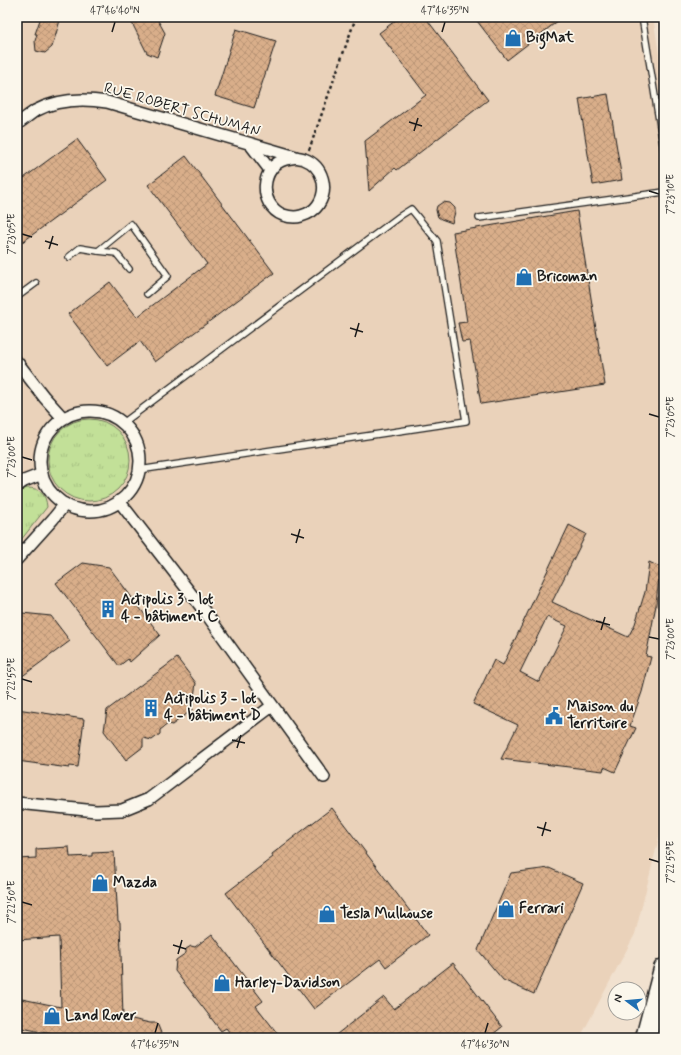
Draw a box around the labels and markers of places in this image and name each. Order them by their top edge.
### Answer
shop icon: BigMat [503,28,523,48]
place label: BigMat [526,28,575,50]
shop icon: Bricoman [514,267,534,287]
place label: Bricoman [537,267,597,287]
place label: Actipolis 3 - lot 4 - bâtiment C [121,590,218,627]
building icon: Actipolis 3 - lot 4 - bâtiment C [98,599,118,619]
place label: Actipolis 3 - lot 4 - bâtiment D [164,689,261,726]
place label: Maison du Territoire [567,697,634,734]
building icon: Actipolis 3 - lot 4 - bâtiment D [141,698,161,718]
public building icon: Maison du Territoire [544,706,564,726]
shop icon: Mazda [90,873,110,893]
place label: Mazda [113,873,157,893]
shop icon: Ferrari [496,899,516,919]
place label: Ferrari [519,899,564,919]
shop icon: Tesla Mulhouse [317,904,337,924]
place label: Tesla Mulhouse [340,904,433,924]
shop icon: Harley-Davidson [212,973,232,993]
place label: Harley-Davidson [235,973,340,993]
shop icon: Land Rover [42,1006,62,1026]
place label: Land Rover [65,1006,137,1026]

